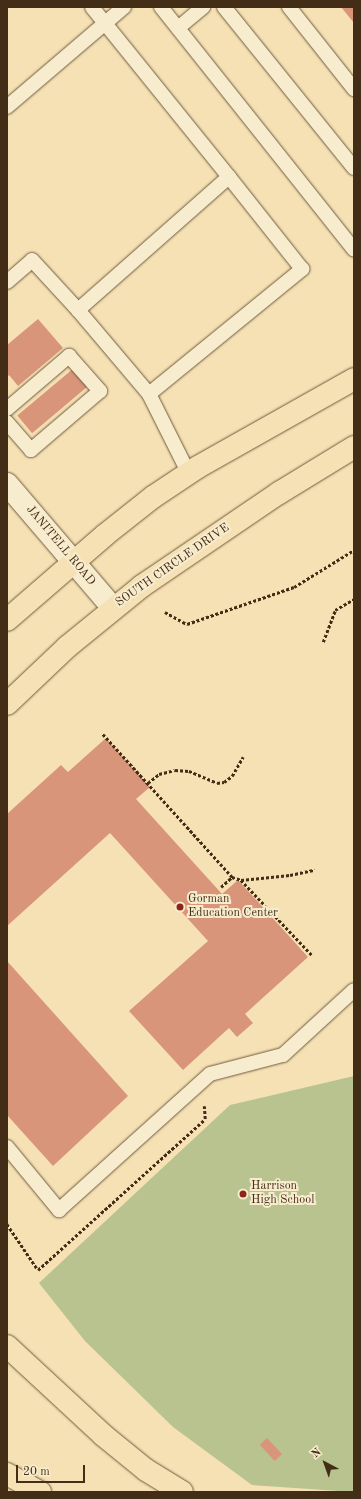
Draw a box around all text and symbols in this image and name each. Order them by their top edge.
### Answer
street label: JANITELL ROAD [22,503,98,589]
street label: SOUTH CIRCLE DRIVE [113,521,233,611]
place label: Gorman Education Center [188,893,278,921]
marker: Gorman Education Center [175,902,185,912]
place label: Harrison High School [251,1180,314,1208]
marker: Harrison High School [238,1189,248,1199]
north arrow [305,1443,345,1483]
text: N [310,1447,324,1460]
scale bar [18,1457,87,1483]
text: 20 m [23,1466,50,1478]

